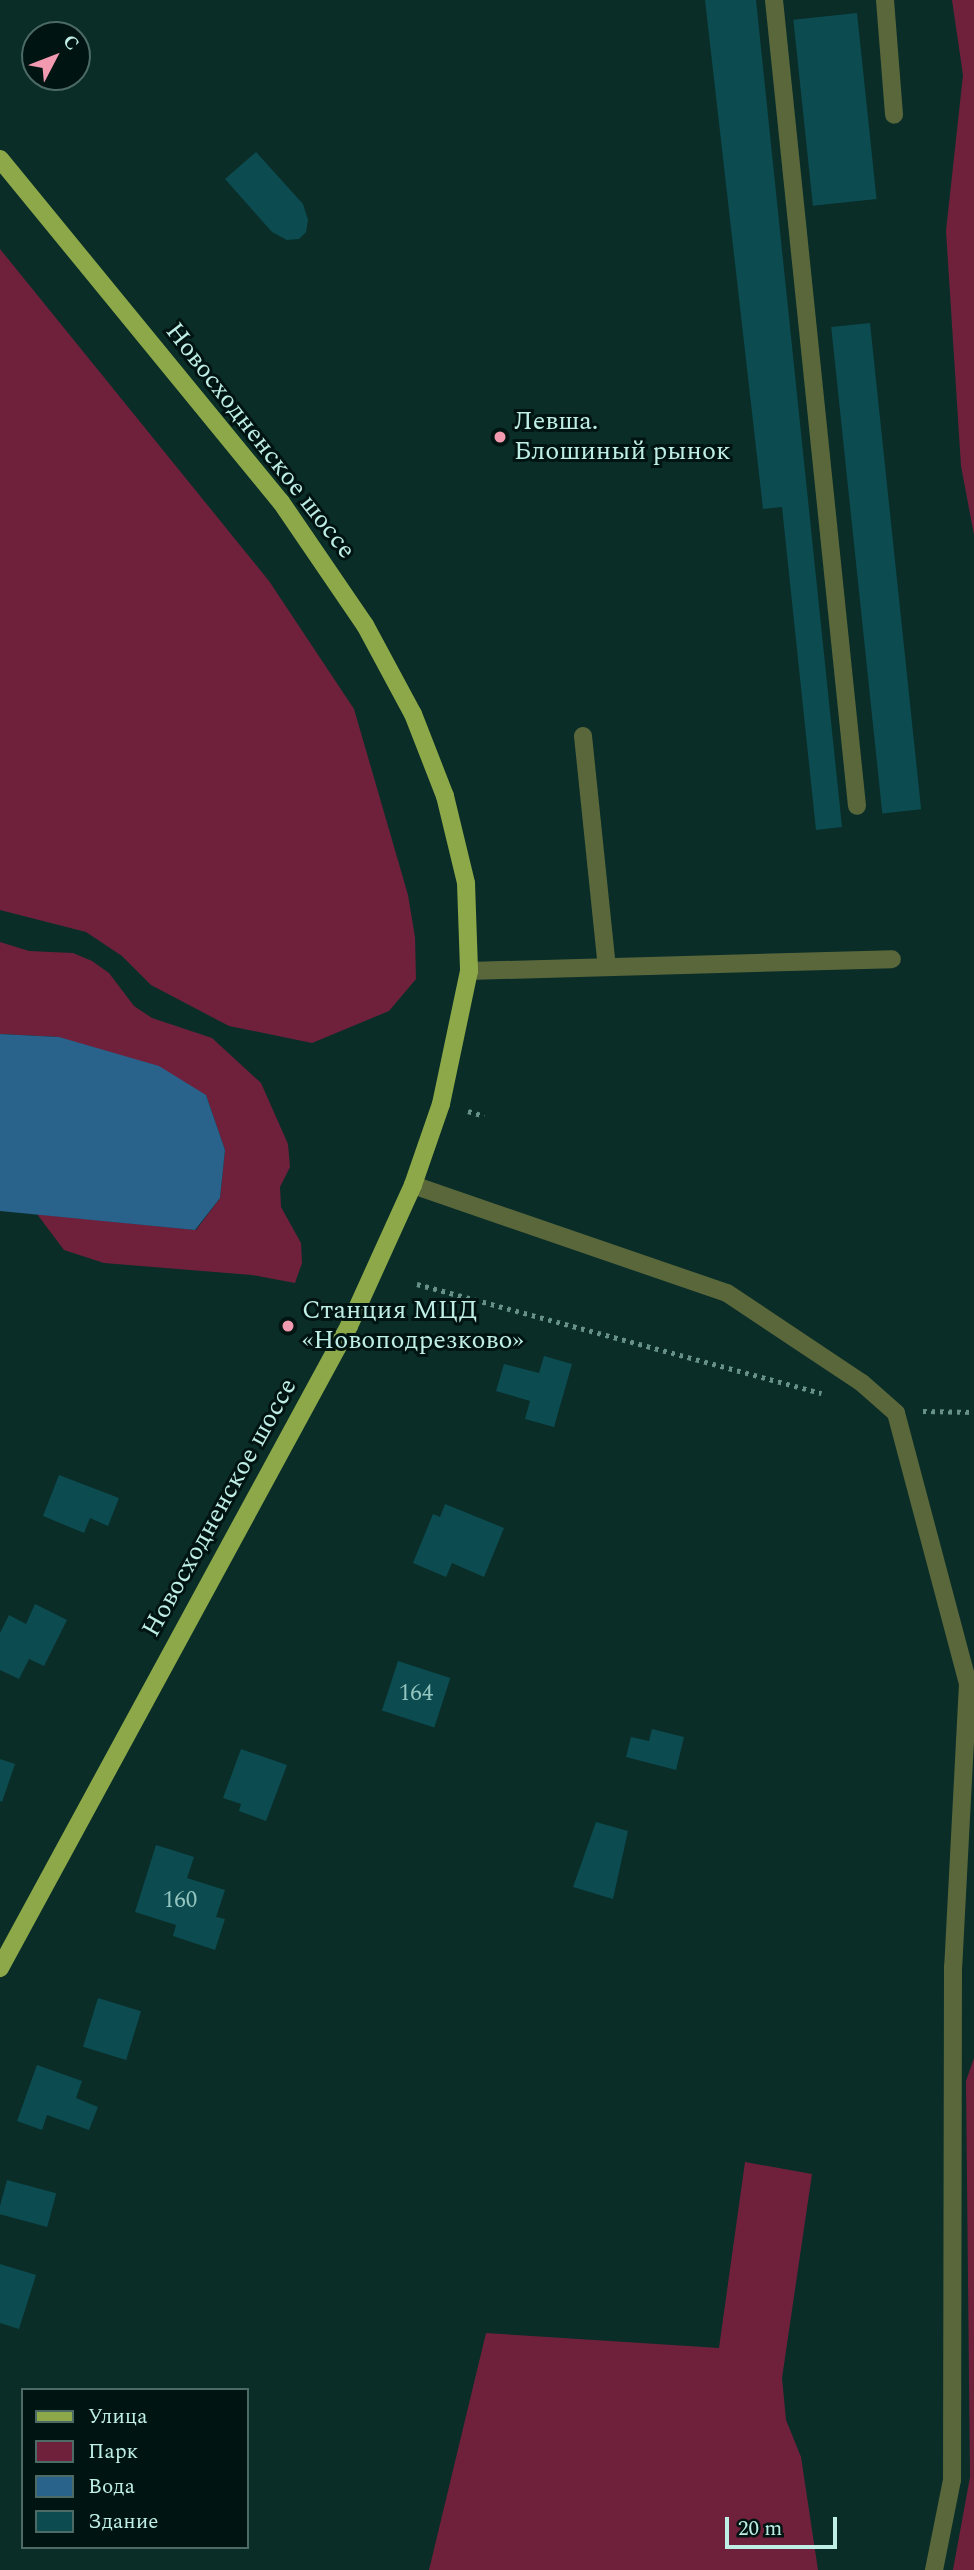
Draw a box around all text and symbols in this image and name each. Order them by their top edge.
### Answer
north arrow [21,21,91,91]
text: С [55,28,86,58]
street label: Новосходненское шоссе [158,317,362,565]
place label: Левша. Блошиный рынок [514,406,730,467]
marker: Левша. Блошиный рынок [492,429,508,445]
place label: Станция МЦД «Новоподрезково» [302,1295,524,1356]
marker: Станция МЦД «Новоподрезково» [280,1318,296,1334]
street label: Новосходненское шоссе [136,1373,304,1643]
house number: 164 [399,1680,433,1708]
house number: 160 [163,1887,197,1915]
legend [21,2388,248,2549]
text: Улица [88,2401,147,2433]
text: Парк [88,2436,138,2468]
text: Вода [88,2471,135,2503]
scale bar [729,2504,841,2548]
text: Здание [88,2506,158,2538]
text: 20 m [738,2513,782,2545]

